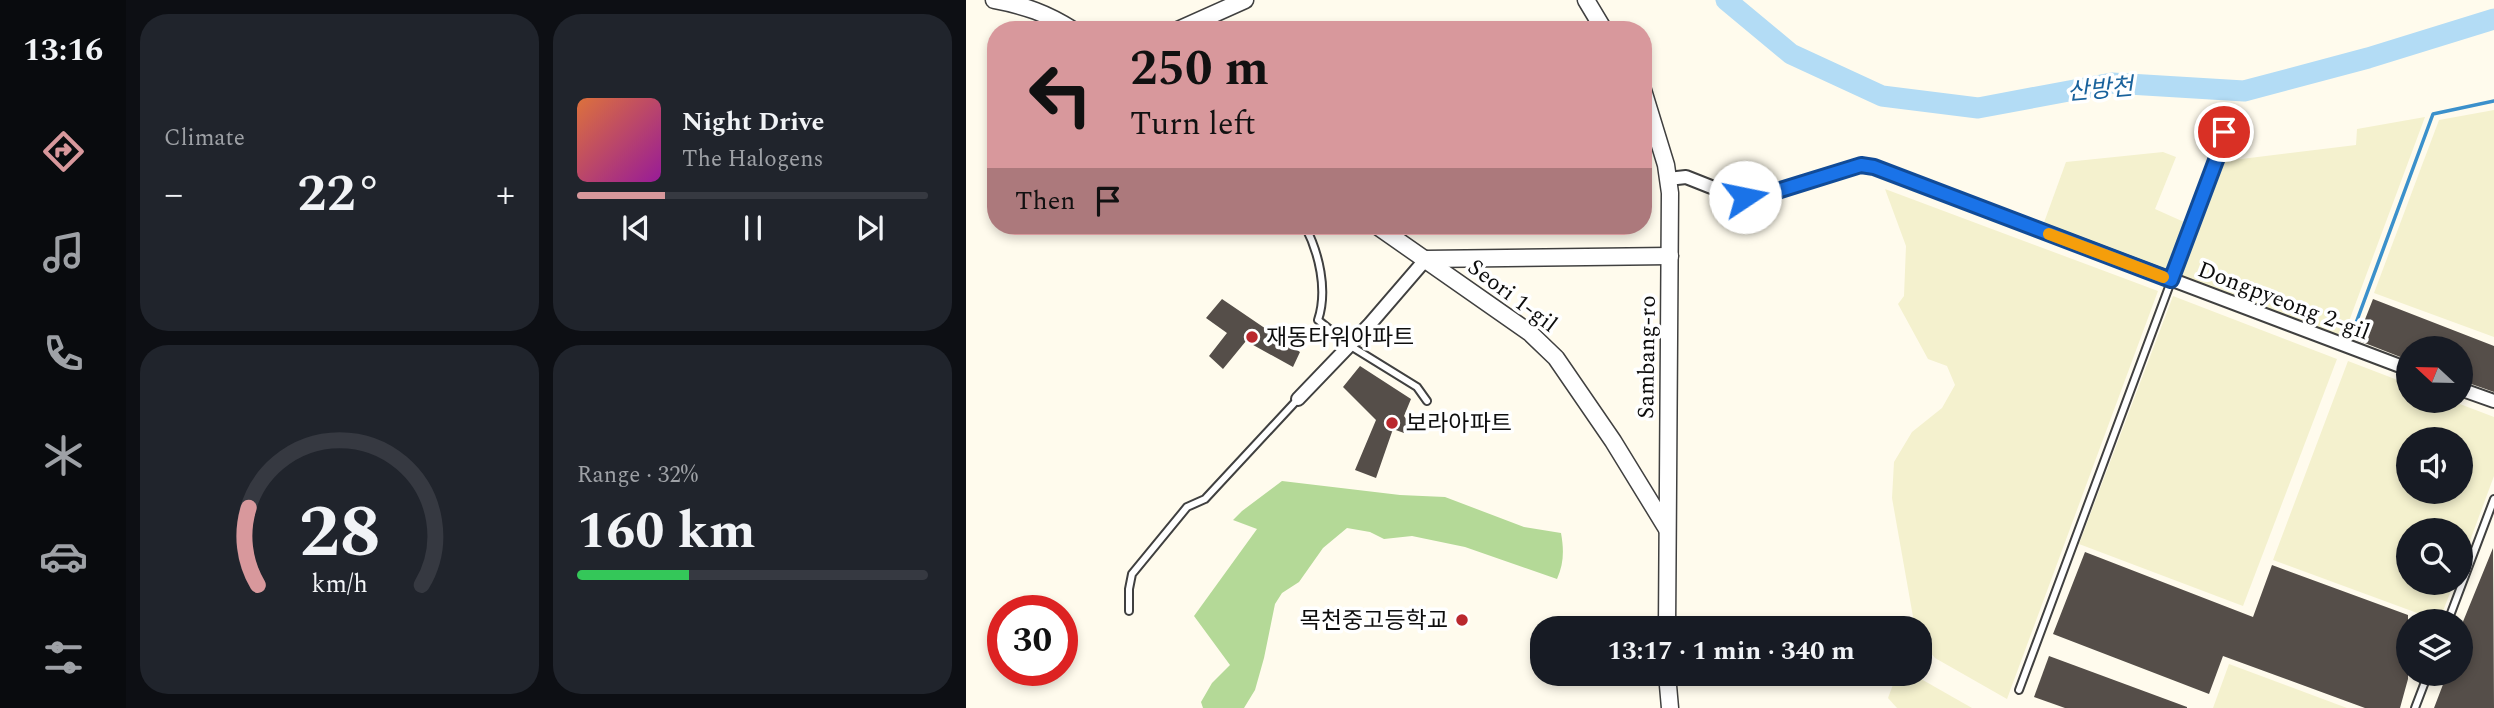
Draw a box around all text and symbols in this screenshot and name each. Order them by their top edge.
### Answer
text: 13:16 [23,26,103,75]
text: 250 m [1130,32,1269,107]
icon: left [1015,49,1106,140]
water label: 산방천 [2066,69,2138,111]
text: Turn left [1130,100,1256,149]
text: Night Drive [682,102,824,142]
pin [2194,102,2254,162]
icon: arrive [2205,113,2243,151]
text: Climate [164,121,245,156]
icon: directions [39,127,88,176]
text: The Halogens [682,142,824,177]
text: 22° [297,155,382,234]
position arrow [1708,160,1782,234]
text: − [164,166,183,224]
text: + [496,166,515,224]
text: Then [1015,181,1075,221]
icon: arrive [1089,182,1127,220]
icon: previous [617,209,655,247]
icon: pause [734,209,772,247]
icon: next [851,209,889,247]
icon: music [39,228,88,277]
street label: Seori 1-gil [1460,251,1565,342]
street label: Dongpyeong 2-gil [2192,253,2375,350]
street label: Sambang-ro [1629,295,1666,419]
place label: 재동타워아파트 [1266,321,1414,356]
icon: phone [39,329,88,378]
marker: 재동타워아파트 [1244,329,1260,345]
north arrow [2396,336,2473,413]
map controls [2396,336,2473,686]
place label: 보라아파트 [1406,407,1512,442]
marker: 보라아파트 [1384,415,1400,431]
button: sound [2396,427,2473,504]
icon: climate [39,431,88,480]
text: Range · 32% [577,458,698,493]
text: 28 [299,479,380,590]
text: 160 km [577,492,756,571]
button: search [2396,518,2473,595]
icon: car [39,532,88,581]
text: km/h [311,566,368,604]
speed limit sign: 30 [987,595,1078,686]
place label: 목천중고등학교 [1300,604,1448,639]
button: layers [2396,609,2473,686]
marker: 목천중고등학교 [1454,612,1470,628]
text: 13:17 · 1 min · 340 m [1607,631,1855,671]
icon: filters [39,633,88,682]

